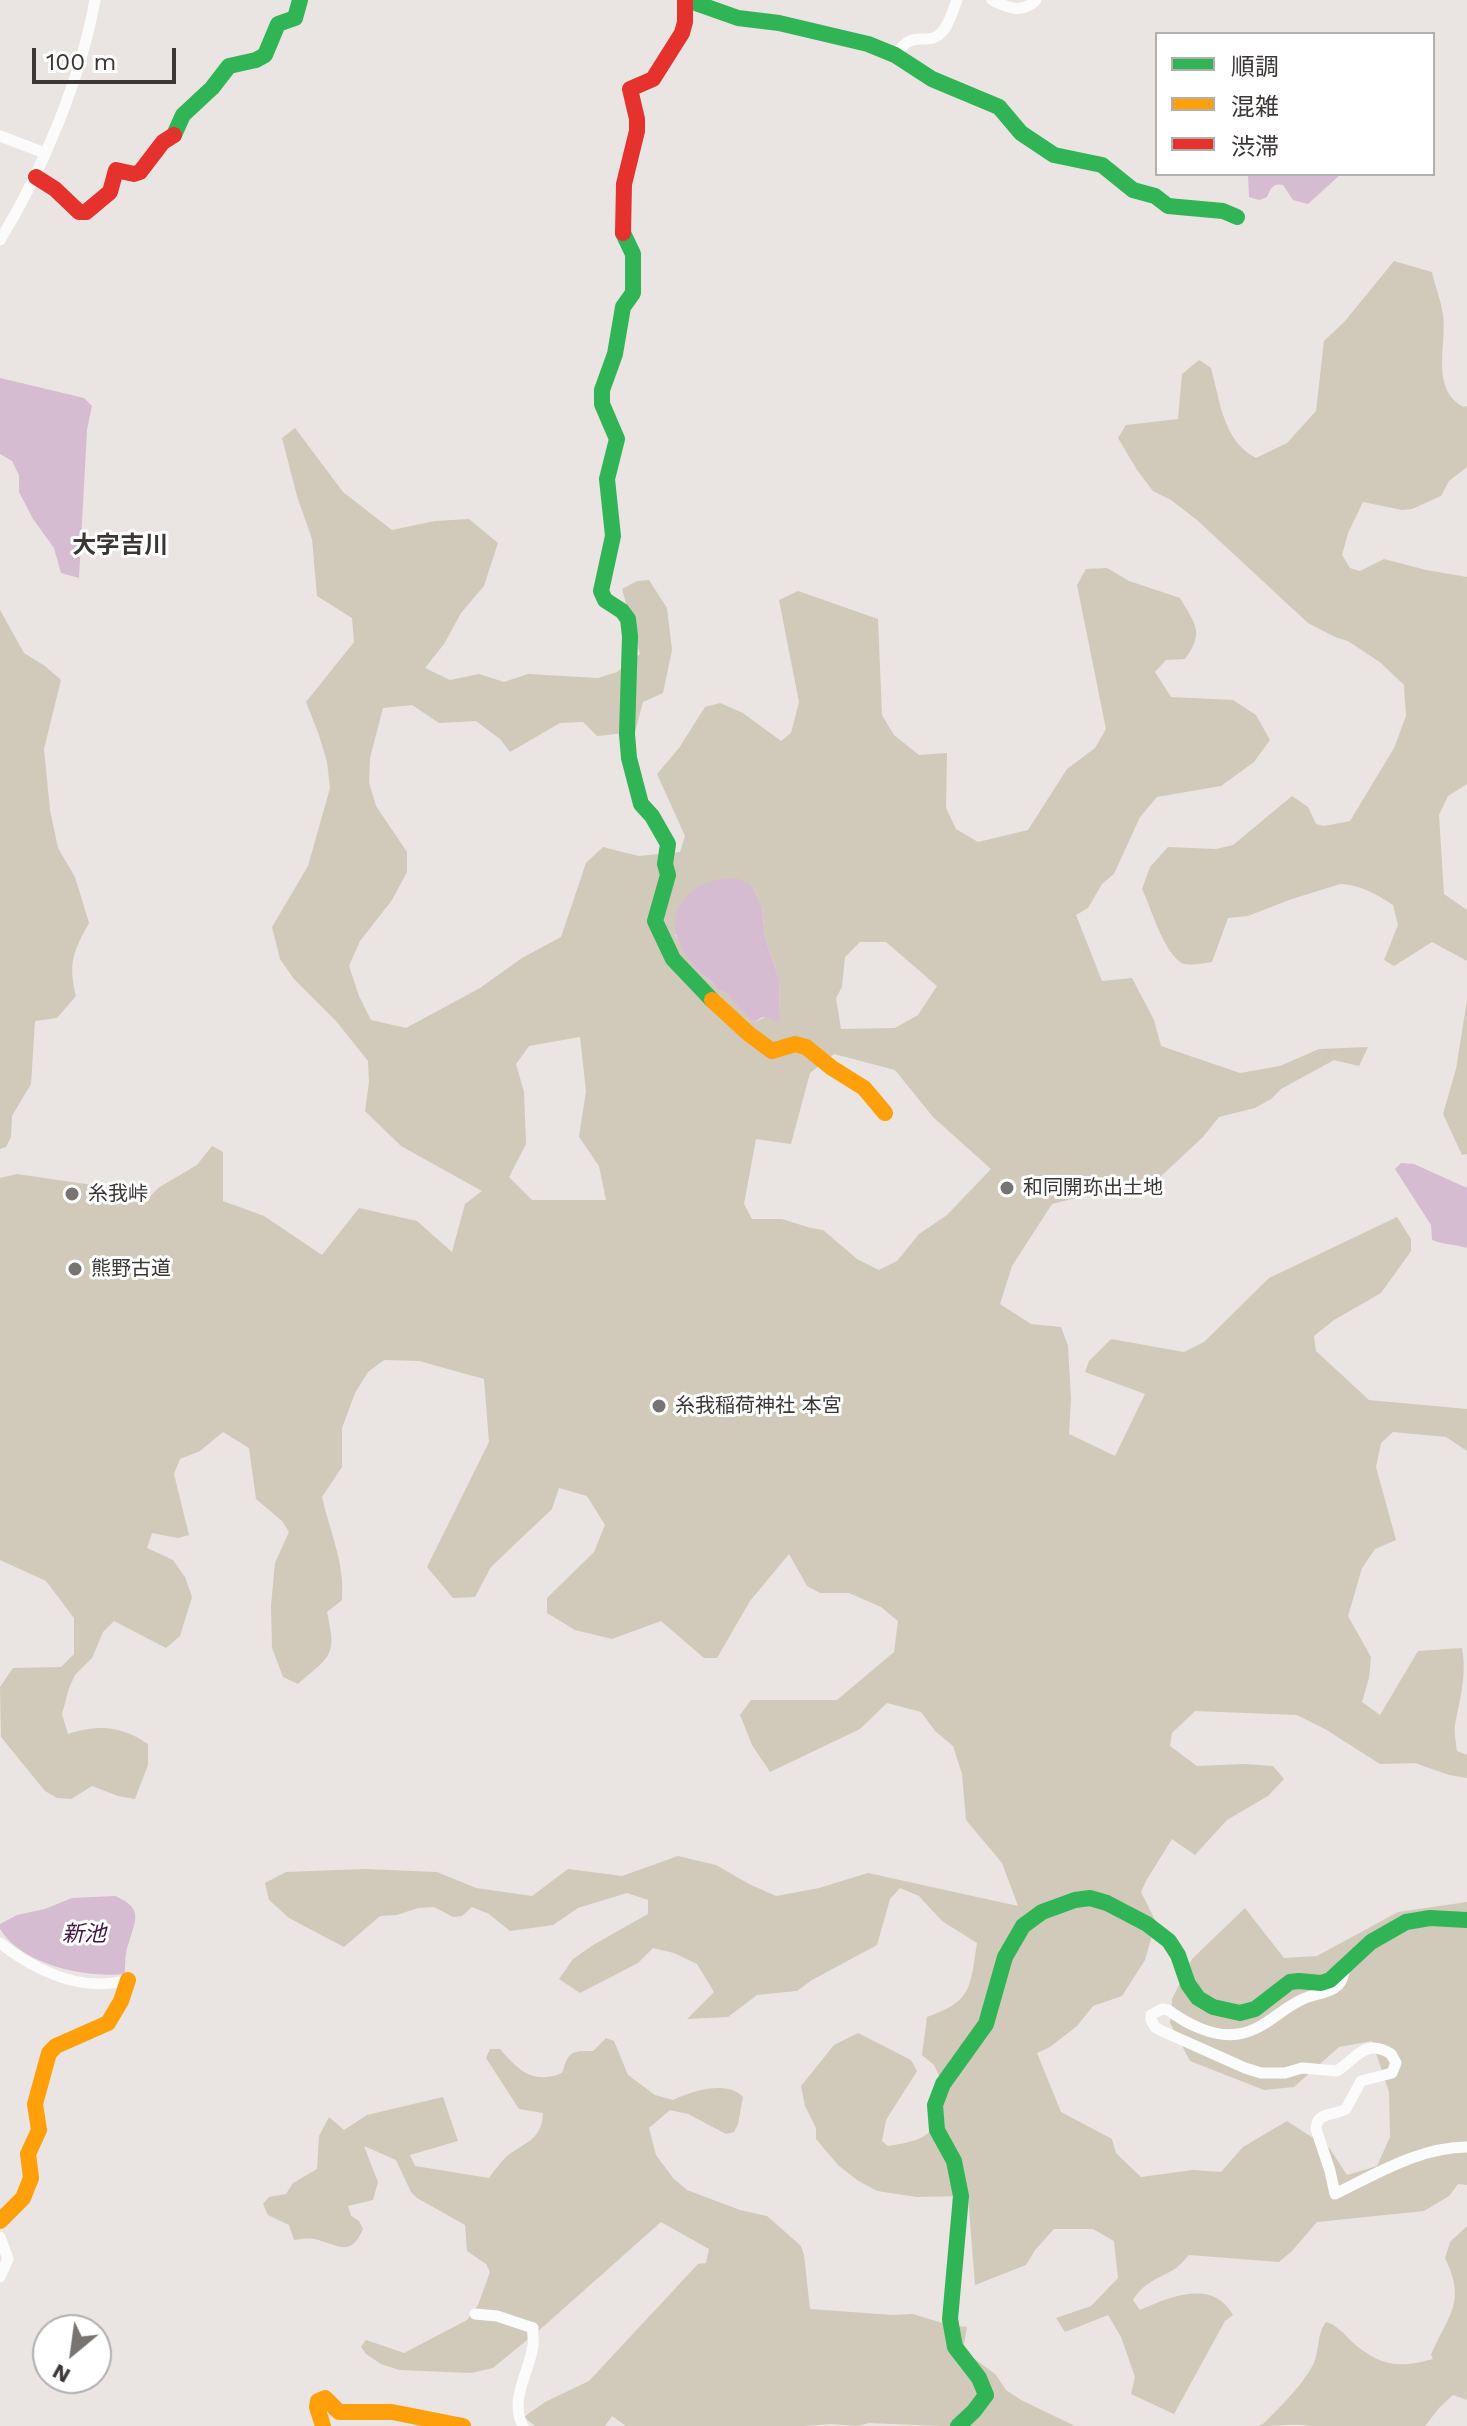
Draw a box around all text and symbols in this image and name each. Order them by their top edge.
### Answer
scale bar [36,32,180,82]
legend [1155,32,1435,176]
text: 100 m [46,48,116,76]
text: 順調 [1231,53,1279,81]
text: 混雑 [1231,93,1279,121]
text: 渋滞 [1231,133,1279,161]
district label: 大字吉川 [72,532,168,560]
place label: 和同開珎出土地 [1023,1176,1163,1200]
marker: 和同開珎出土地 [998,1179,1016,1197]
place label: 糸我峠 [88,1182,148,1206]
marker: 糸我峠 [63,1185,81,1203]
place label: 熊野古道 [91,1257,171,1281]
marker: 熊野古道 [66,1260,84,1278]
place label: 糸我稲荷神社 本宮 [675,1394,842,1418]
marker: 糸我稲荷神社 本宮 [650,1397,668,1415]
water label: 新池 [62,1922,106,1948]
north arrow [32,2314,112,2394]
text: N [48,2359,74,2389]

